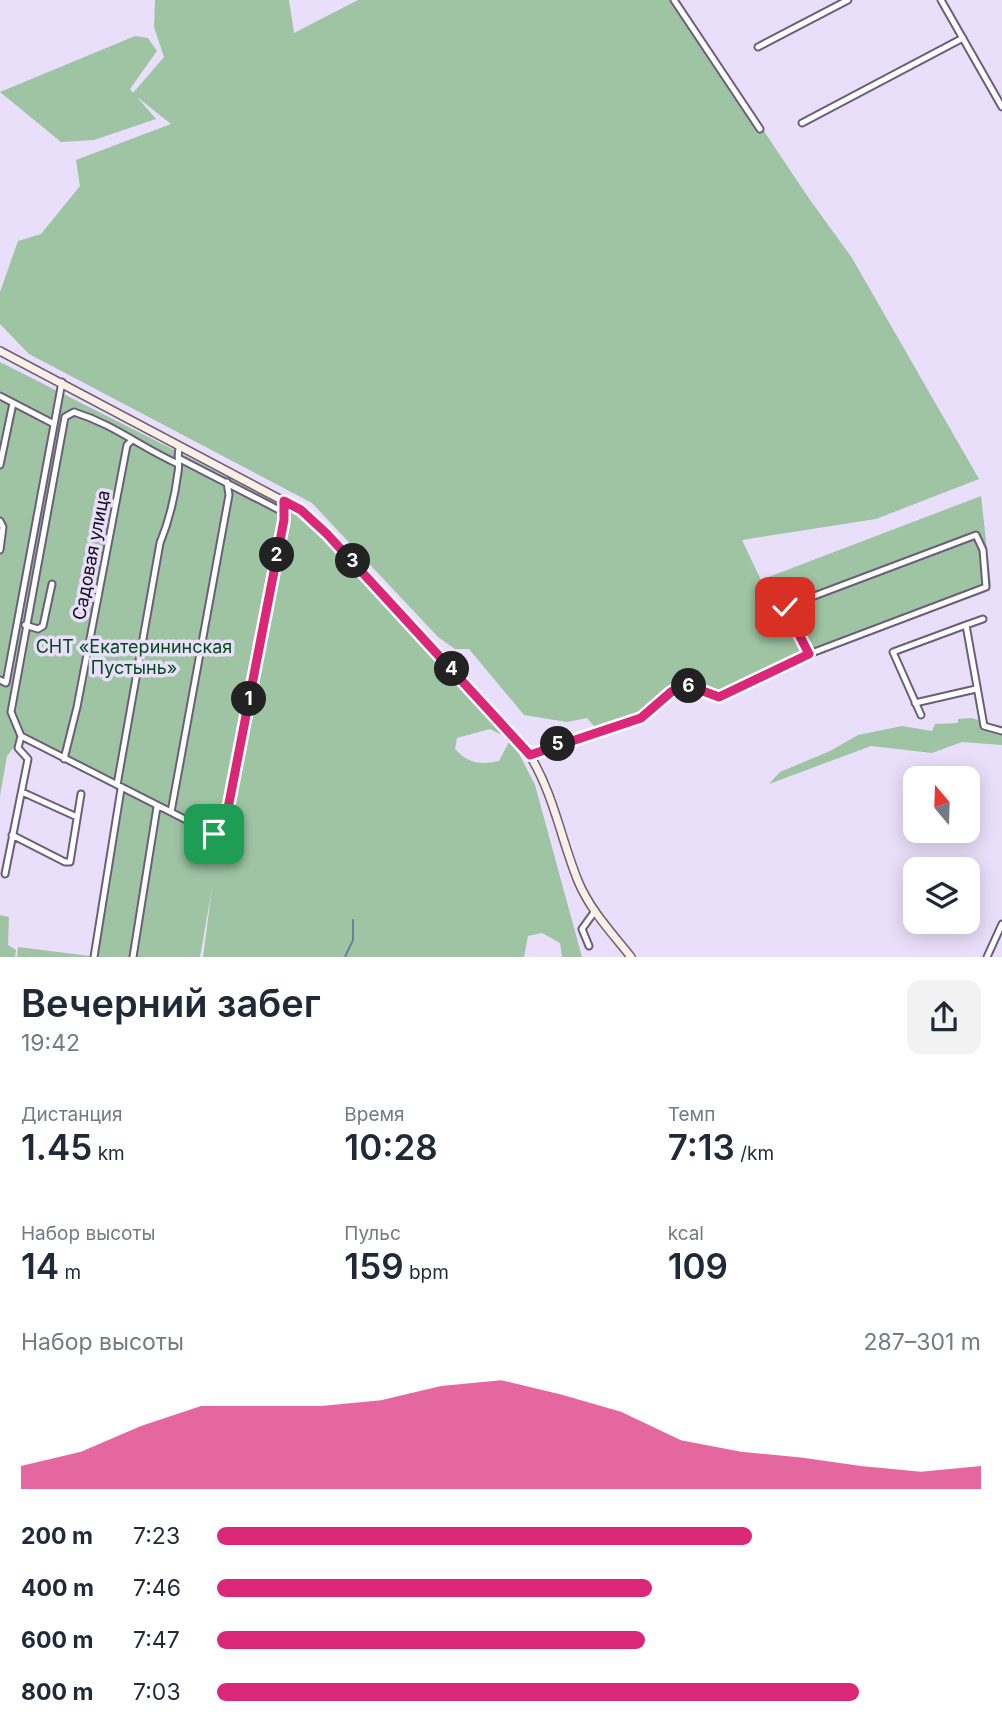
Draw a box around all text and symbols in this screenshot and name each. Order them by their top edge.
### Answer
street label: Садовая улица [68,488,114,622]
pin: 2 [260,538,294,572]
text: 2 [271,543,282,566]
pin: 3 [336,544,370,578]
text: 3 [346,549,359,572]
pin [755,577,815,637]
icon: check [766,588,804,626]
park label: СНТ «Екатерининская Пустынь» [36,636,232,678]
pin: 4 [434,652,470,686]
text: 4 [445,657,458,680]
pin: 6 [672,668,706,704]
text: 6 [682,674,695,697]
pin: 1 [232,682,266,716]
text: 1 [244,687,253,710]
pin: 5 [540,726,576,762]
text: 5 [551,732,564,755]
north arrow [903,766,980,844]
map controls [903,766,980,934]
pin [184,804,244,864]
icon: arrive [195,815,233,853]
button: layers [903,857,980,934]
text: Вечерний забег [21,980,321,1026]
button: share [907,980,981,1054]
text: 19:42 [21,1029,80,1057]
text: Дистанция [21,1103,123,1126]
text: Время [344,1103,405,1126]
text: Темп [668,1103,715,1126]
text: 1.45 [21,1126,92,1168]
text: 10:28 [344,1126,438,1168]
text: 7:13 [668,1126,735,1168]
text: km [92,1142,125,1165]
text: /km [735,1142,774,1165]
text: Набор высоты [21,1222,156,1245]
text: Пульс [344,1222,401,1245]
text: kcal [668,1222,704,1245]
text: 14 [21,1245,59,1287]
text: 159 [344,1245,404,1287]
text: 109 [668,1245,728,1287]
text: m [59,1261,81,1284]
text: bpm [404,1261,449,1284]
text: Набор высоты [21,1328,184,1356]
text: 287–301 m [864,1328,981,1356]
text: 200 m [21,1522,93,1550]
text: 7:23 [133,1522,180,1550]
text: 400 m [21,1574,94,1602]
text: 7:46 [133,1574,181,1602]
text: 600 m [21,1626,93,1654]
text: 7:47 [133,1626,180,1654]
text: 800 m [21,1678,93,1706]
text: 7:03 [133,1678,181,1706]

